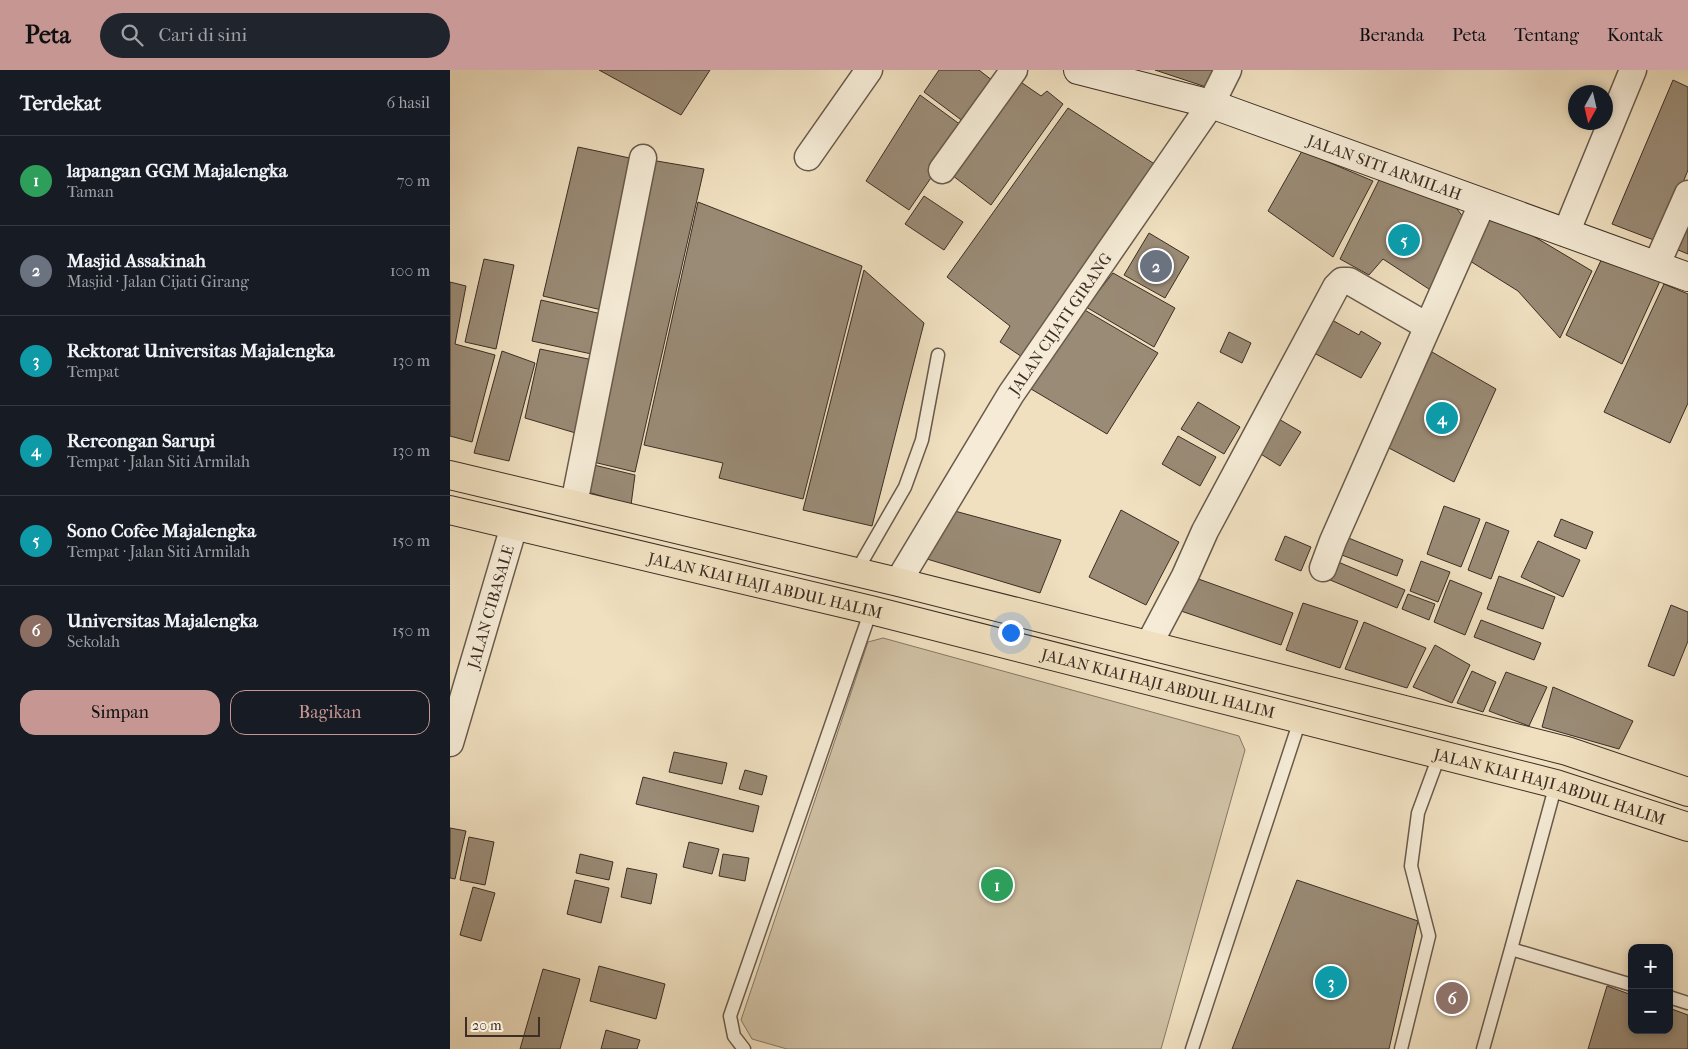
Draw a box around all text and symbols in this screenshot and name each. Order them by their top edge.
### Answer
search box [100,13,450,58]
text: Peta [25,21,70,49]
icon: search [118,21,146,49]
text: Cari di sini [158,24,247,46]
text: Beranda [1359,25,1424,46]
text: Peta [1452,25,1486,46]
text: Tentang [1514,25,1579,46]
text: Kontak [1607,25,1663,46]
north arrow [1568,85,1613,130]
text: Terdekat [20,91,101,115]
text: 6 hasil [386,93,430,112]
street label: JALAN SITI ARMILAH [1303,130,1465,204]
text: lapangan GGM Majalengka [67,160,288,182]
text: 1 [33,171,39,190]
text: 70 m [397,171,430,190]
text: Taman [67,182,114,201]
pin: 5 [1388,221,1420,259]
pin: 2 [1140,247,1172,285]
street label: JALAN CIJATI GIRANG [1003,249,1116,400]
text: Masjid Assakinah [67,250,206,272]
text: 2 [32,261,40,280]
text: 100 m [390,261,430,280]
text: Masjid · Jalan Cijati Girang [67,272,249,291]
text: Rektorat Universitas Majalengka [67,340,335,362]
text: 3 [33,351,39,370]
text: 130 m [392,351,430,370]
text: Tempat [67,362,119,381]
pin: 4 [1426,399,1458,437]
text: Rereongan Sarupi [67,430,215,452]
text: 4 [31,441,41,460]
text: 130 m [392,441,430,460]
text: Tempat · Jalan Siti Armilah [67,452,250,471]
text: Sono Cofee Majalengka [67,520,256,542]
text: 5 [33,531,39,550]
text: 150 m [392,531,430,550]
text: Tempat · Jalan Siti Armilah [67,542,250,561]
street label: JALAN CIBASALE [463,543,518,673]
street label: JALAN KIAI HAJI ABDUL HALIM [644,548,885,623]
text: Universitas Majalengka [67,610,258,632]
your location [998,620,1024,646]
text: 6 [32,621,40,640]
text: 150 m [392,621,430,640]
text: Sekolah [67,632,120,651]
street label: JALAN KIAI HAJI ABDUL HALIM [1037,644,1277,722]
button: Simpan [20,690,220,735]
button: Bagikan [230,690,430,735]
street label: JALAN KIAI HAJI ABDUL HALIM [1430,744,1668,829]
pin: 1 [981,866,1013,904]
map controls [1628,944,1673,1034]
button: + [1628,944,1673,989]
pin: 3 [1315,963,1347,1001]
pin: 6 [1436,979,1468,1017]
button: − [1628,989,1673,1034]
scale bar [465,1014,540,1037]
text: 20 m [472,1017,502,1034]

